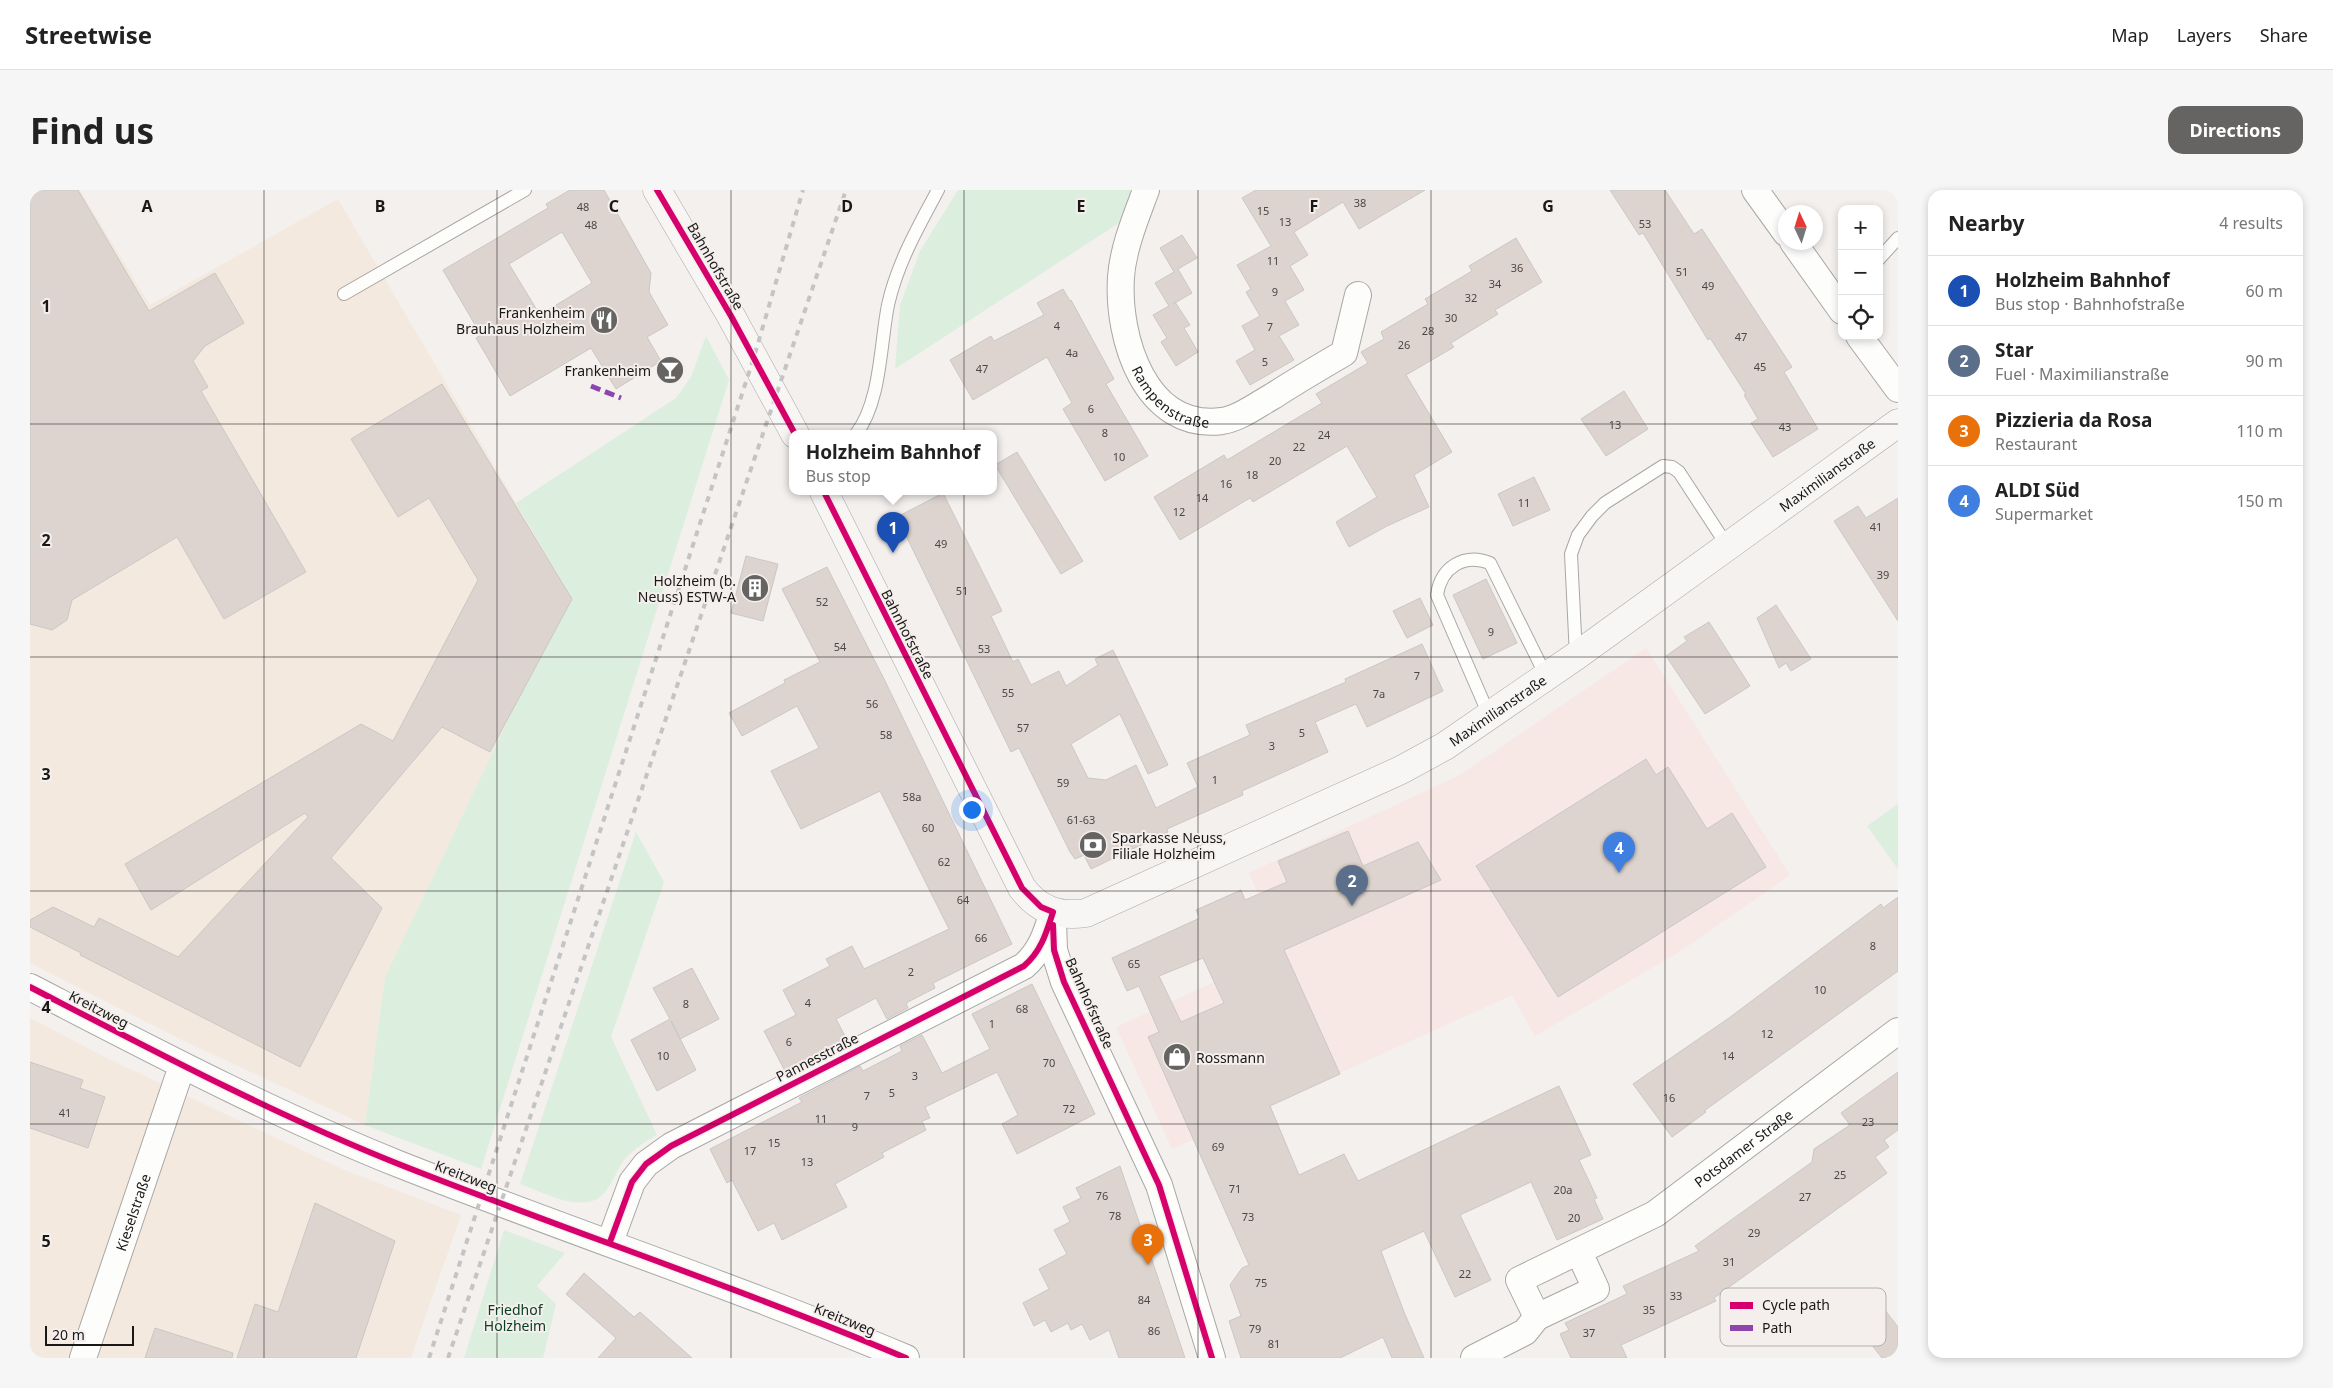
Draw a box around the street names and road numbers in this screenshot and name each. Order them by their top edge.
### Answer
street label: Bahnhofstraße [683,219,749,313]
street label: Rampenstraße [1128,362,1210,431]
street label: Maximilianstraße [1775,433,1879,516]
street label: Bahnhofstraße [877,586,939,682]
street label: Maximilianstraße [1445,670,1550,750]
street label: Bahnhofstraße [1061,954,1119,1052]
street label: Kreitzweg [66,986,132,1032]
street label: Pannesstraße [773,1028,862,1086]
street label: Potsdamer Straße [1690,1104,1796,1191]
street label: Kreitzweg [432,1156,500,1196]
street label: Kieselstraße [111,1171,154,1253]
street label: Kreitzweg [811,1298,879,1340]

